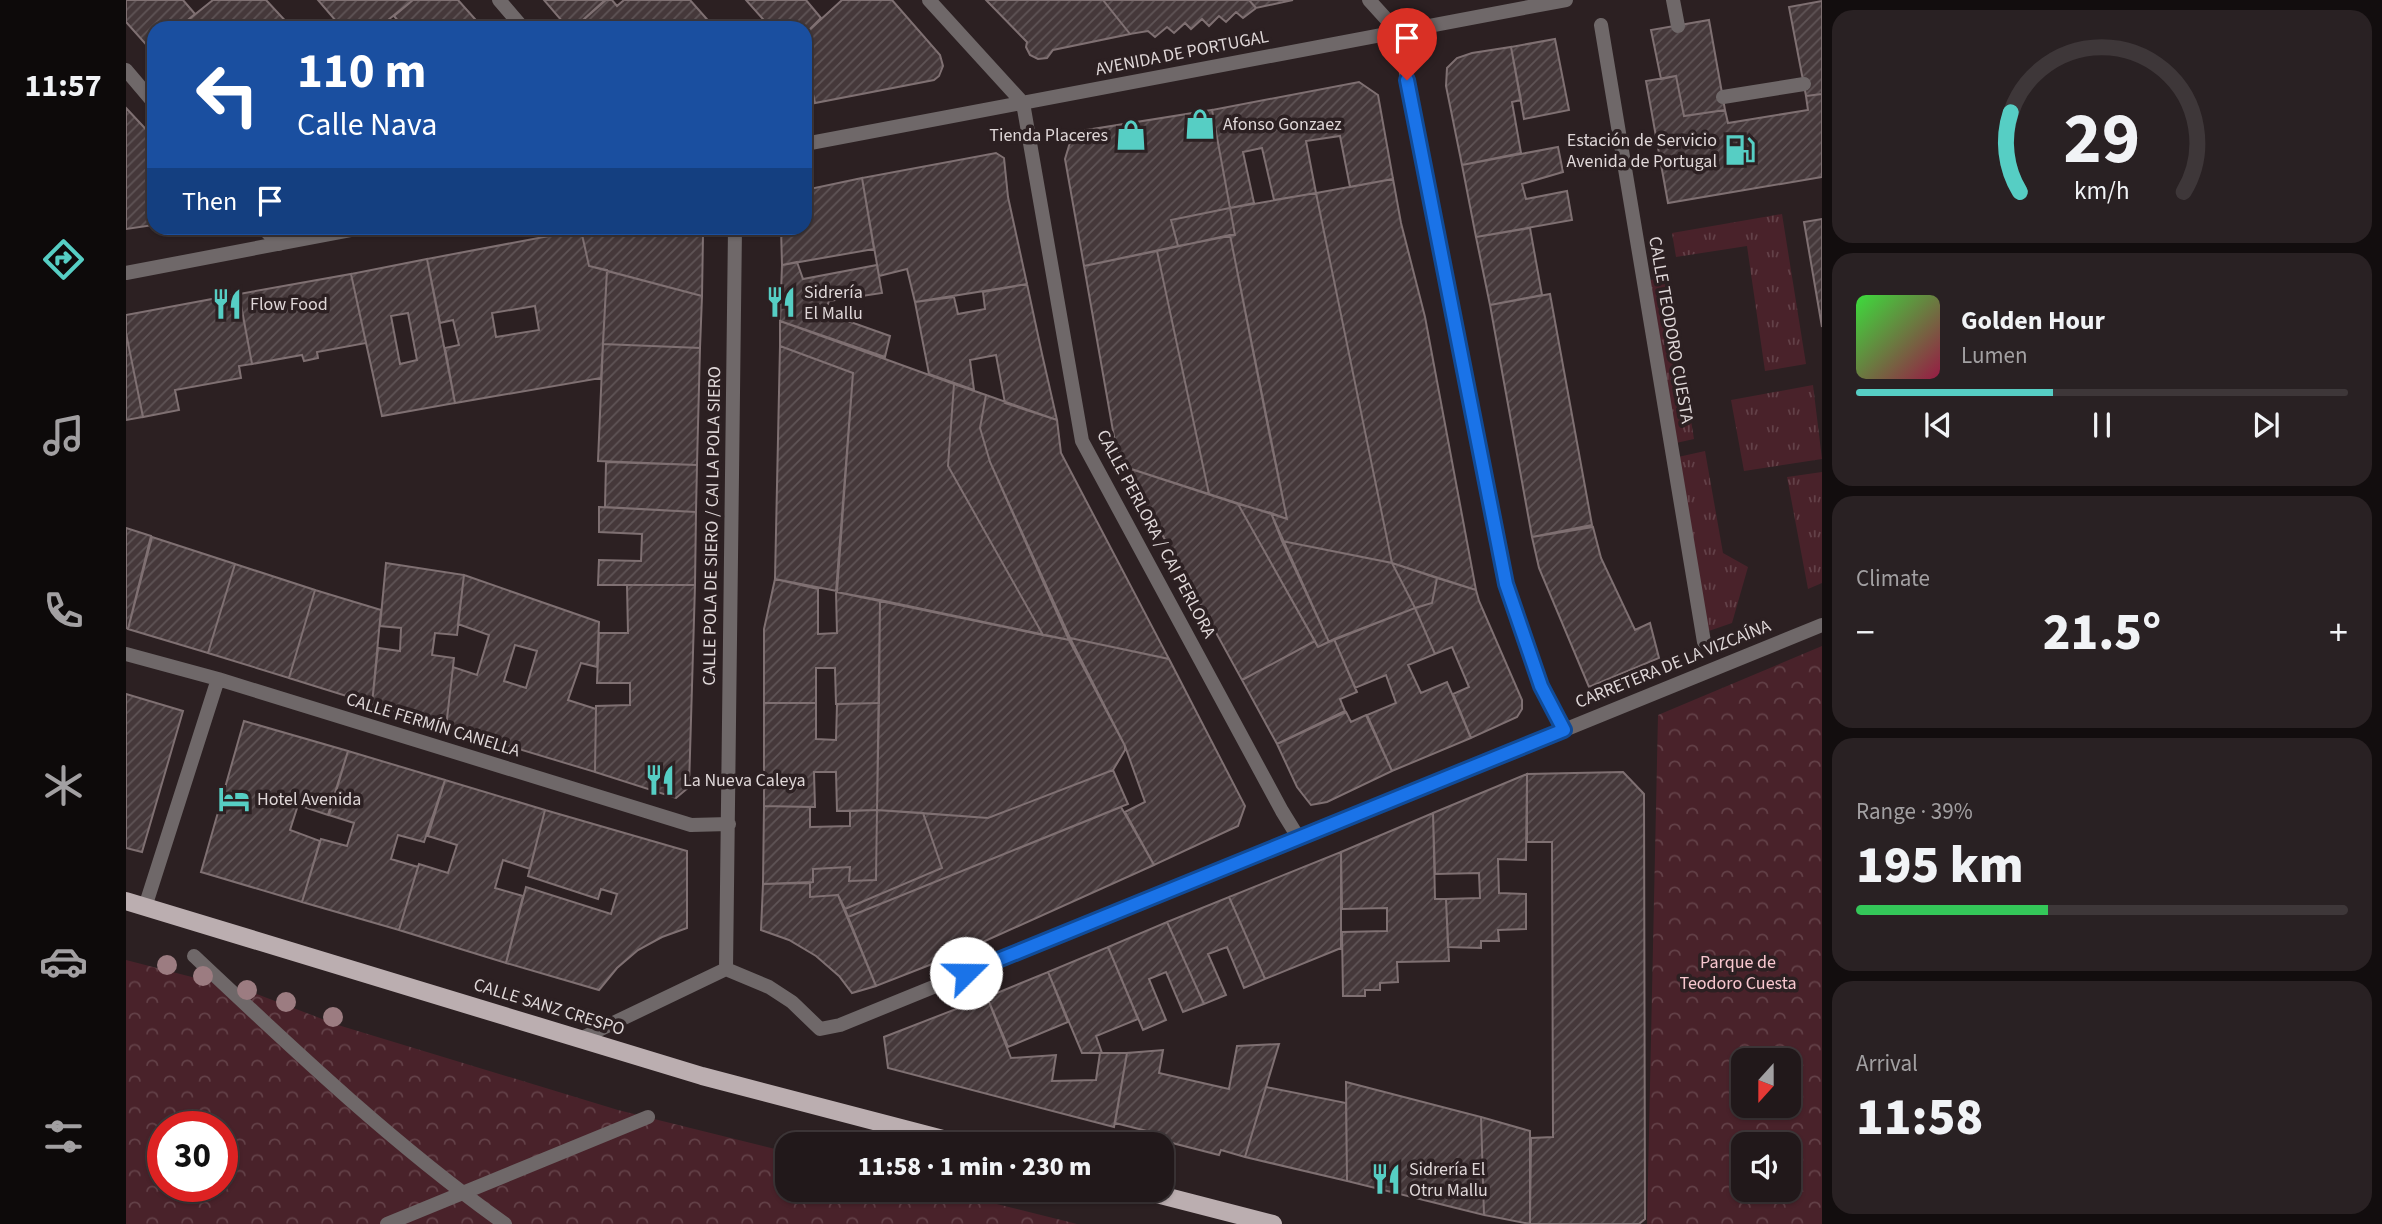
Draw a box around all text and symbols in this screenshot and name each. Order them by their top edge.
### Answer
pin [1377,8,1437,80]
icon: arrive [1388,19,1426,57]
street label: AVENIDA DE PORTUGAL [1093,24,1271,82]
text: 110 m [297,37,426,107]
icon: left [182,49,273,140]
text: 11:57 [24,63,102,109]
text: 29 [2064,88,2140,192]
text: Calle Nava [297,102,437,148]
shop icon: Afonso Gonzaez [1183,107,1217,141]
place label: Afonso Gonzaez [1223,112,1342,137]
shop icon: Tienda Placeres [1114,118,1148,152]
place label: Tienda Placeres [989,123,1108,148]
place label: Estación de Servicio Avenida de Portugal [1567,128,1717,174]
fuel station icon: Estación de Servicio Avenida de Portugal [1723,133,1757,167]
text: km/h [2074,173,2130,209]
icon: arrive [251,182,289,220]
text: Then [182,183,237,220]
street label: CALLE TEODORO CUESTA [1642,234,1700,426]
icon: directions [39,235,88,284]
place label: Sidrería El Mallu [804,280,863,326]
restaurant icon: Sidrería El Mallu [764,285,798,319]
restaurant icon: Flow Food [210,287,244,321]
place label: Flow Food [250,292,328,317]
text: Golden Hour [1961,302,2105,339]
text: Lumen [1961,339,2028,372]
street label: CALLE POLA DE SIERO / CAI LA POLA SIERO [697,366,727,686]
icon: previous [1919,406,1957,444]
icon: pause [2083,406,2121,444]
icon: next [2247,406,2285,444]
icon: music [39,411,88,460]
street label: CALLE PERLORA / CAI PERLORA [1090,425,1222,643]
text: Climate [1856,562,1930,595]
icon: phone [39,586,88,635]
text: 21.5° [2043,596,2161,670]
text: − [1856,606,1875,660]
text: + [2329,606,2348,660]
street label: CARRETERA DE LA VIZCAÍNA [1572,613,1775,715]
street label: CALLE FERMÍN CANELLA [343,687,523,763]
icon: climate [39,761,88,810]
restaurant icon: La Nueva Caleya [643,763,677,797]
place label: La Nueva Caleya [683,768,806,793]
hotel icon: Hotel Avenida [217,782,251,816]
place label: Hotel Avenida [257,787,361,812]
text: Range · 39% [1856,795,1973,828]
text: 195 km [1856,829,2024,903]
position arrow [929,936,1003,1010]
icon: car [39,937,88,986]
park label: Parque de Teodoro Cuesta [1679,950,1797,996]
street label: CALLE SANZ CRESPO [470,972,628,1042]
text: Arrival [1856,1047,1918,1080]
north arrow [1731,1048,1801,1118]
map controls [1731,1048,1801,1202]
text: 11:58 [1856,1081,1983,1155]
speed limit sign: 30 [147,1111,238,1202]
icon: filters [39,1112,88,1161]
button: sound [1731,1132,1801,1202]
text: 11:58 · 1 min · 230 m [858,1148,1091,1185]
place label: Sidrería El Otru Mallu [1409,1157,1488,1203]
restaurant icon: Sidrería El Otru Mallu [1369,1162,1403,1196]

